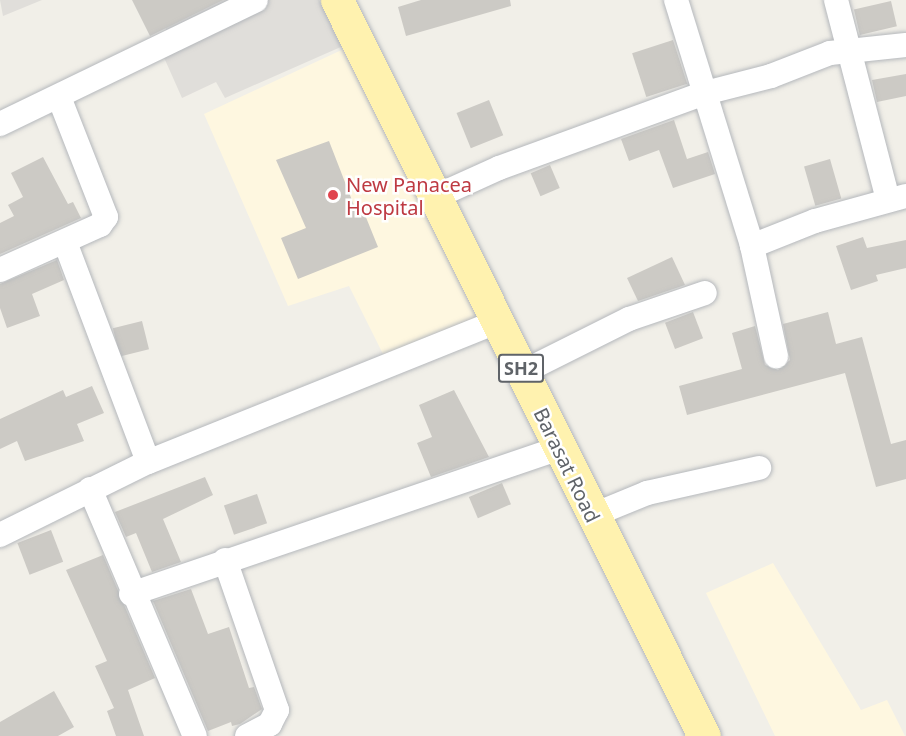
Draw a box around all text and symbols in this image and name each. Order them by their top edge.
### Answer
place label: New Panacea Hospital [346,172,472,219]
marker: New Panacea Hospital [324,186,342,204]
road number: SH2 [497,353,545,383]
street label: Barasat Road [529,404,605,526]

